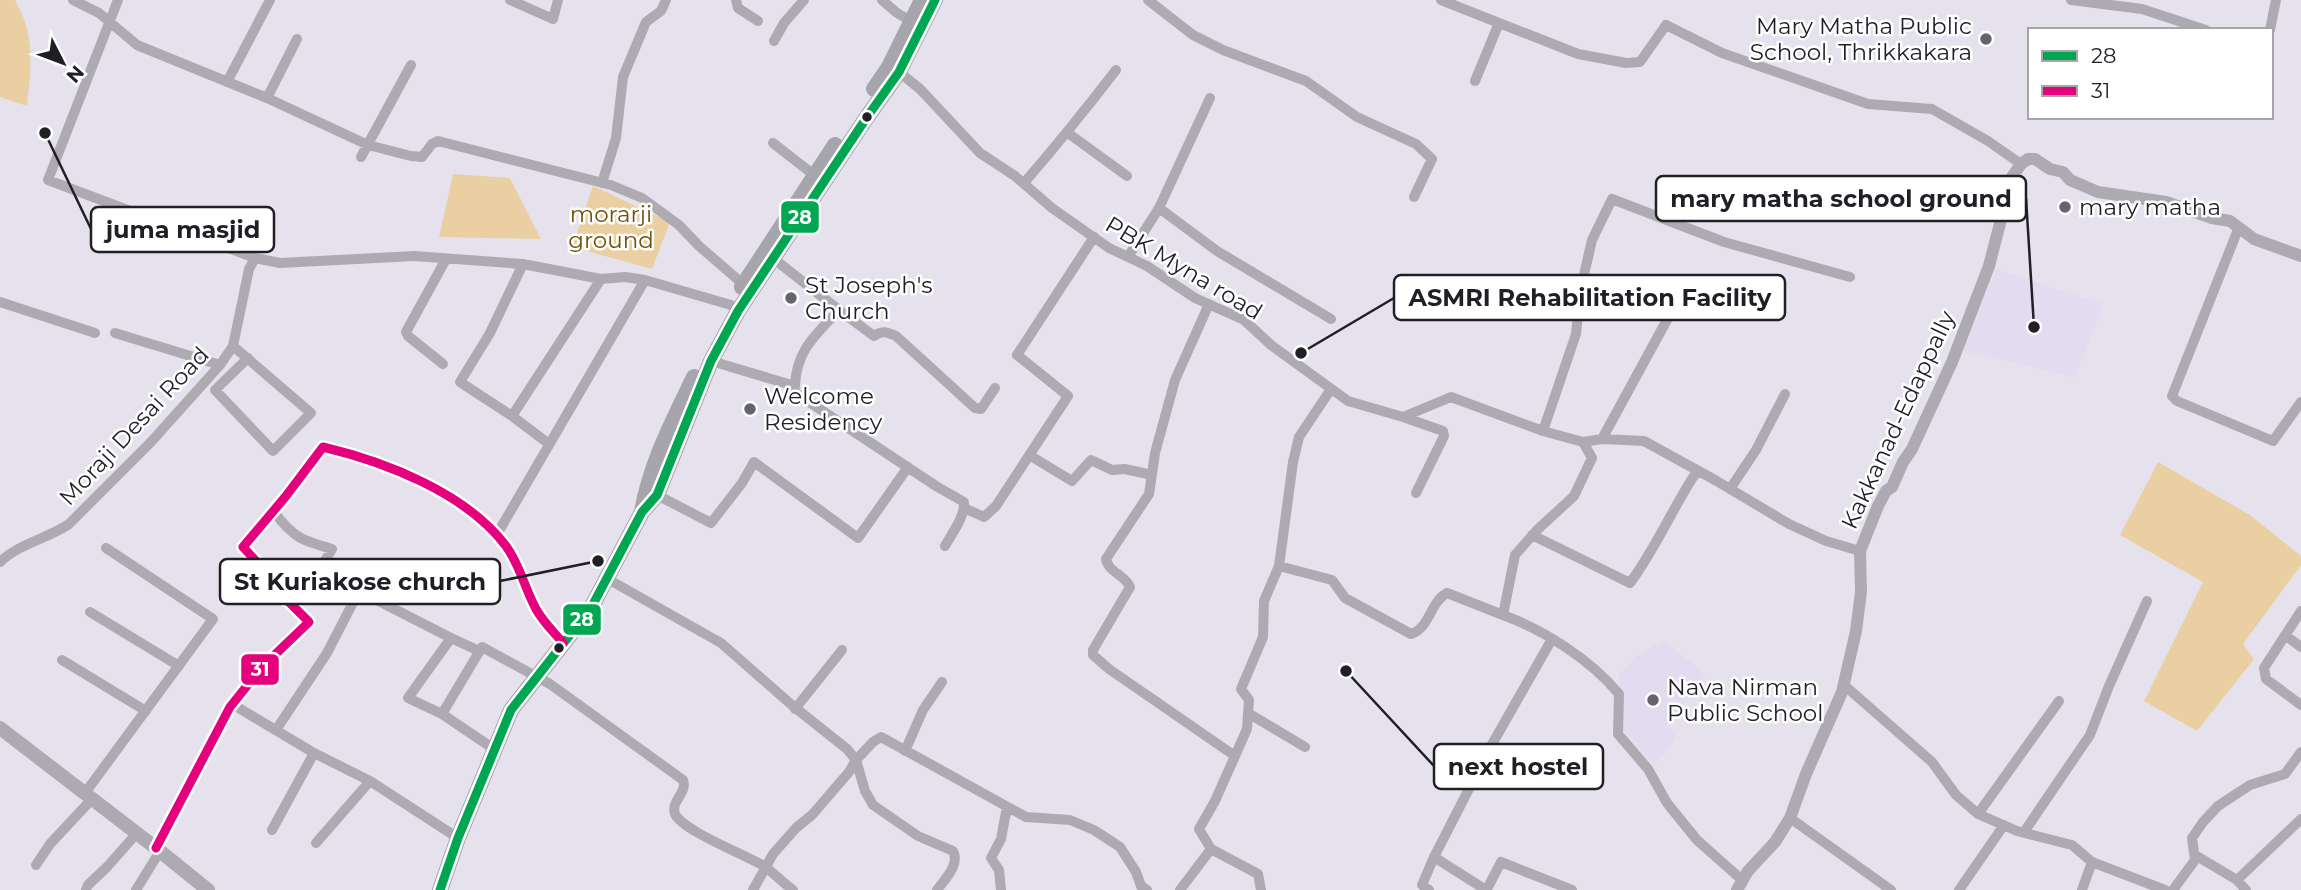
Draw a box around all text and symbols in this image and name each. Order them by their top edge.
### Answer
place label: Mary Matha Public School, Thrikkakara [1750,12,1972,66]
north arrow [28,28,98,98]
legend [2028,28,2273,119]
marker: Mary Matha Public School, Thrikkakara [1978,31,1994,47]
text: 28 [2091,43,2116,68]
text: N [62,61,89,87]
text: 31 [2091,78,2110,103]
unlabelled marker [860,110,874,124]
callout: mary matha school ground [1656,176,2026,221]
text: mary matha school ground [1670,184,2012,213]
place label: mary matha [2079,193,2221,221]
marker: mary matha [2057,199,2073,215]
park label: morarji ground [568,200,654,254]
line badge: 28 [780,200,820,234]
text: 28 [788,206,812,229]
callout: juma masjid [91,207,274,252]
street label: PBK Myna road [1100,210,1268,326]
text: juma masjid [103,215,260,244]
place label: St Joseph's Church [805,271,933,325]
callout: ASMRI Rehabilitation Facility [1394,275,1785,320]
text: ASMRI Rehabilitation Facility [1408,283,1772,312]
marker: St Joseph's Church [783,290,799,306]
street label: Kakkanad-Edappally [1835,306,1961,534]
street label: Moraji Desai Road [53,341,215,511]
place label: Welcome Residency [764,382,883,436]
marker: Welcome Residency [742,401,758,417]
callout: St Kuriakose church [220,559,500,604]
text: St Kuriakose church [234,567,486,596]
line badge: 28 [562,603,602,636]
text: 28 [570,608,594,631]
unlabelled marker [552,641,566,655]
line badge: 31 [240,653,280,686]
text: 31 [250,658,269,681]
place label: Nava Nirman Public School [1667,673,1823,727]
marker: Nava Nirman Public School [1645,692,1661,708]
callout: next hostel [1434,744,1603,789]
text: next hostel [1448,752,1588,781]

